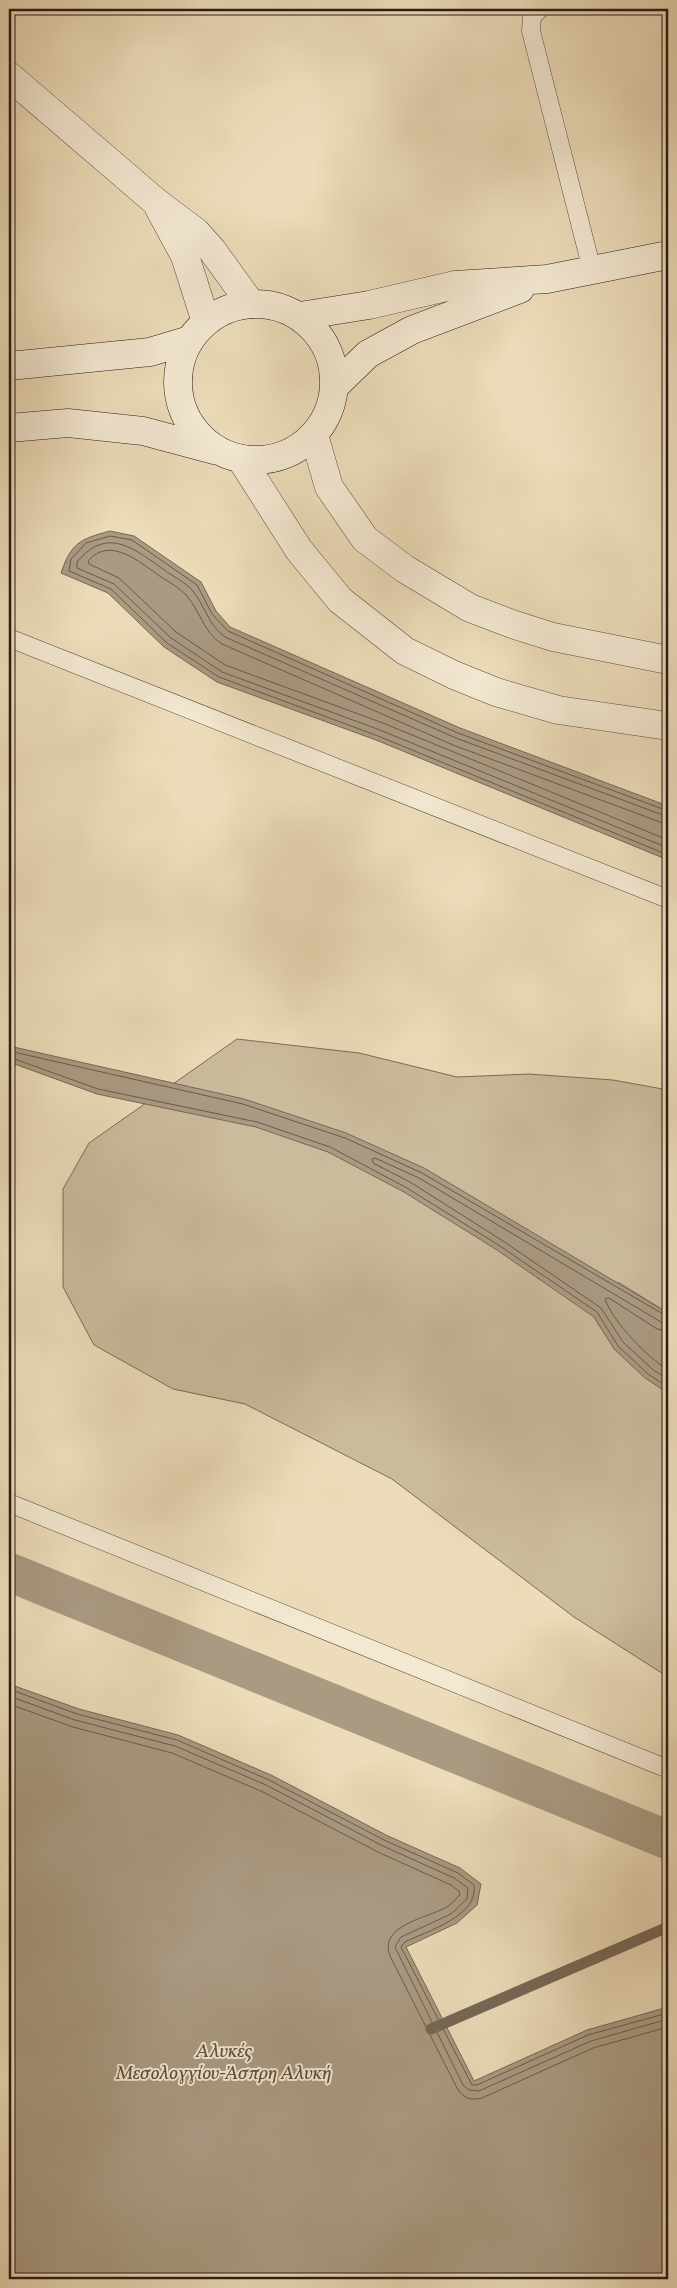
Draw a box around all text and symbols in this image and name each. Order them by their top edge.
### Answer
water label: Αλυκές Μεσολογγίου-Άσπρη Αλυκή [115,2039,332,2087]

